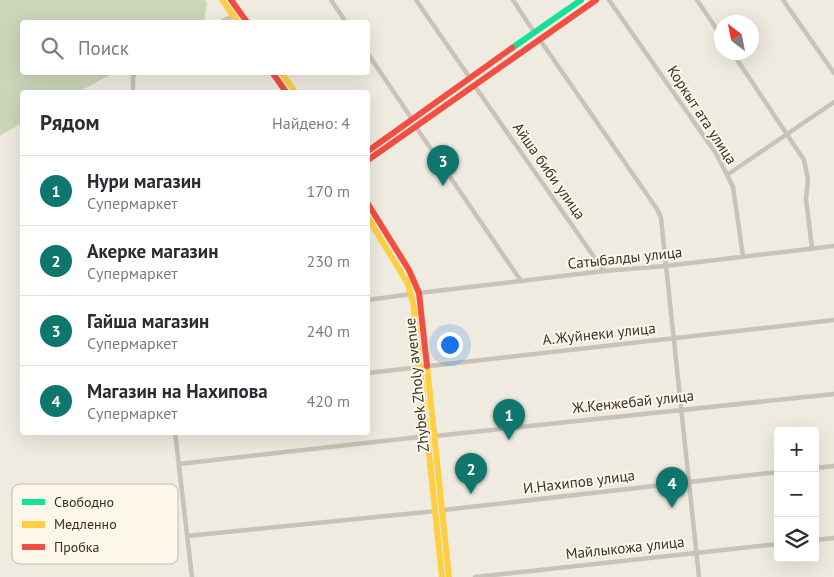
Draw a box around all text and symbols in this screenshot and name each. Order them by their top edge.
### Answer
north arrow [714,15,759,60]
search box [20,20,370,75]
icon: search [38,34,66,62]
text: Поиск [78,36,129,60]
street label: Коркыт ата улица [663,62,741,168]
text: Рядом [40,109,99,136]
text: Найдено: 4 [272,113,350,133]
street label: Айша биби улица [509,119,590,223]
pin: 3 [427,145,459,186]
text: Нури магазин [87,169,201,193]
text: 1 [51,181,61,201]
text: 170 m [307,181,350,201]
text: Супермаркет [87,193,178,213]
text: Акерке магазин [87,239,218,263]
street label: Сатыбалды улица [567,242,683,273]
text: 2 [51,251,61,271]
text: 230 m [307,251,350,271]
text: Супермаркет [87,263,178,283]
text: Гайша магазин [87,309,209,333]
street label: Zhybek Zholy avenue [400,317,433,453]
street label: А.Жуйнеки улица [541,318,656,349]
text: 3 [51,321,61,341]
text: 240 m [307,321,350,341]
your location [437,332,463,358]
text: Супермаркет [87,333,178,353]
text: Магазин на Нахипова [87,379,268,403]
street label: Ж.Кенжебай улица [570,386,695,417]
text: 4 [51,391,61,411]
text: 420 m [307,391,350,411]
pin: 1 [493,399,525,440]
text: Супермаркет [87,403,178,423]
map controls [774,427,819,562]
button: + [774,427,819,472]
pin: 2 [455,453,487,494]
street label: И.Нахипов улица [522,465,636,498]
pin: 4 [656,467,688,508]
button: − [774,472,819,517]
legend [12,484,178,564]
text: Свободно [54,493,114,511]
text: Медленно [54,515,117,533]
button: layers [774,517,819,562]
street label: Майлыкожа улица [565,532,685,563]
text: Пробка [54,538,99,556]

